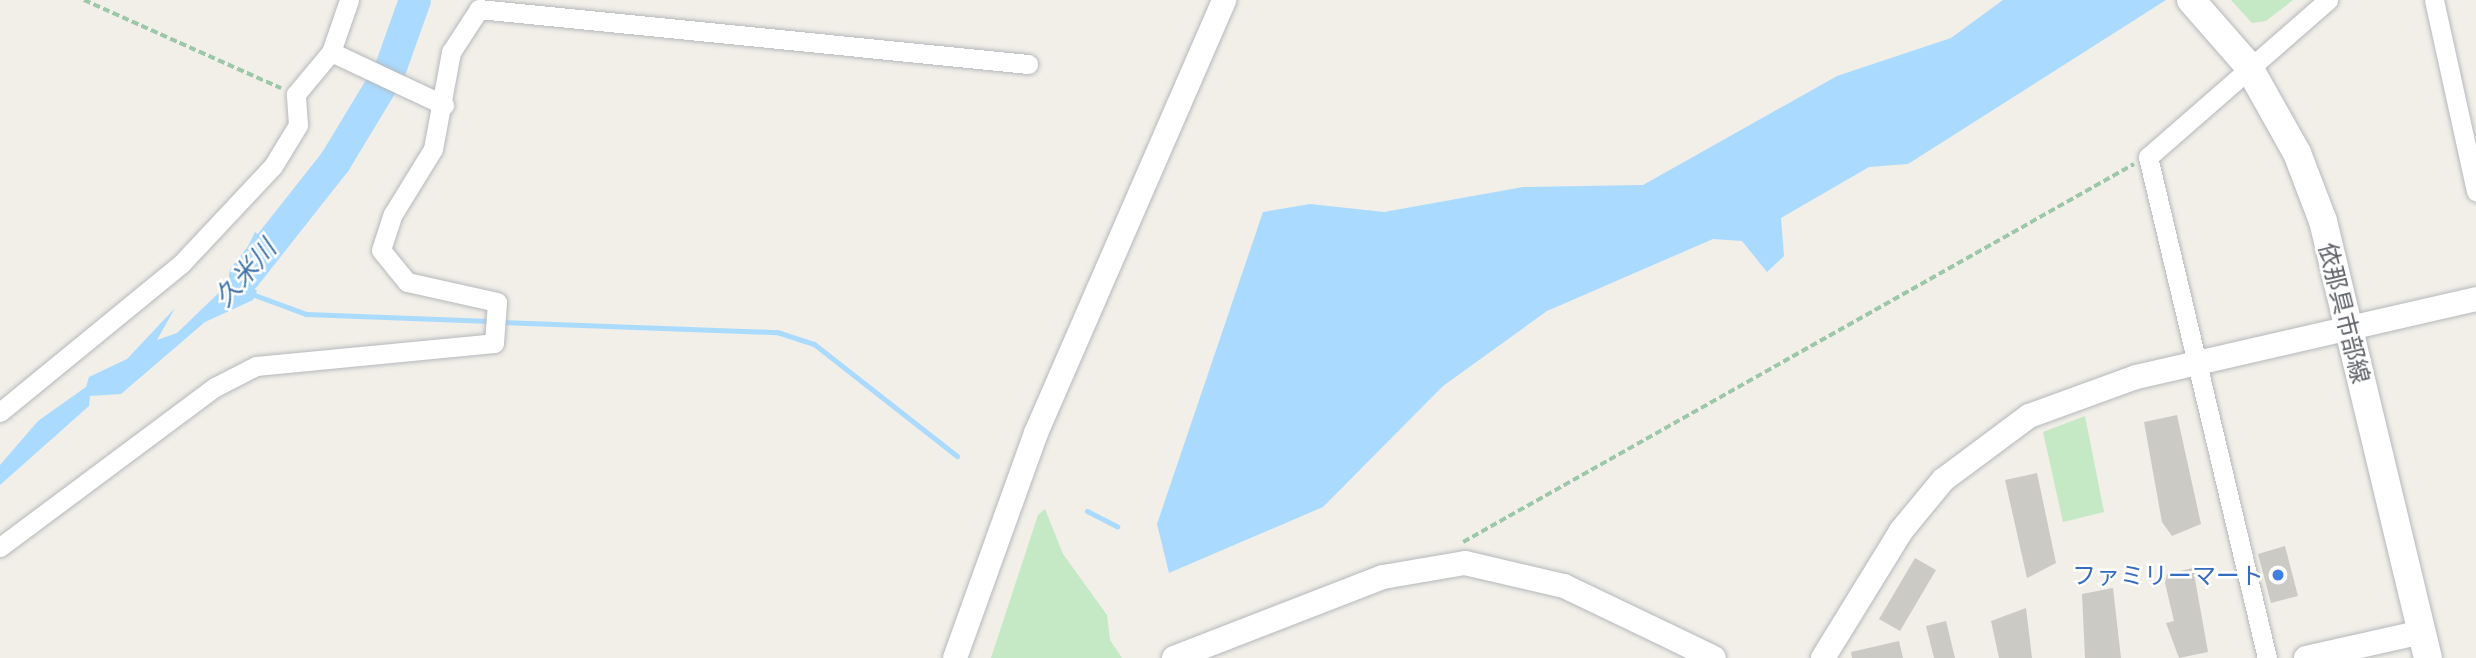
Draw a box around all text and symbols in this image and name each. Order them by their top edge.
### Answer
water label: 久米川 [208,233,282,313]
street label: 依那具市部線 [2314,240,2376,386]
place label: ファミリーマート [2072,561,2264,589]
marker: ファミリーマート [2270,567,2286,583]

